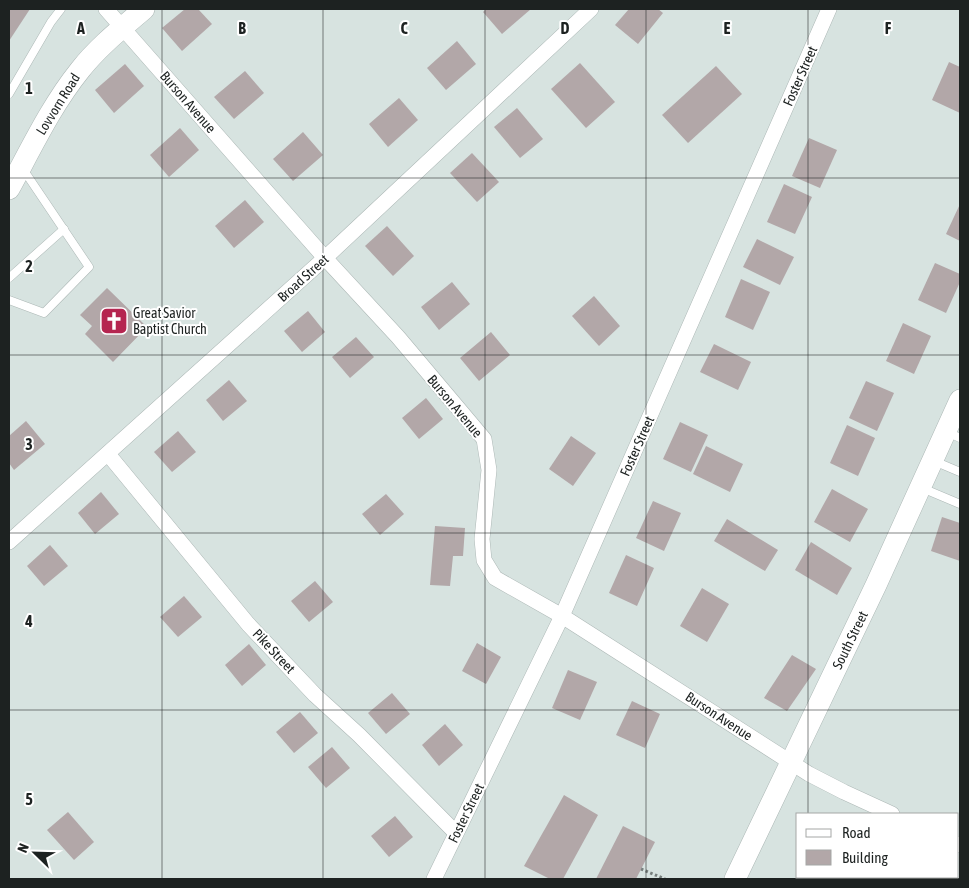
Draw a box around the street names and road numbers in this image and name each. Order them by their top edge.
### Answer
street label: Foster Street [780,44,820,108]
street label: Burson Avenue [157,68,219,136]
street label: Lovvorn Road [33,70,83,138]
street label: Broad Street [274,251,332,305]
street label: Burson Avenue [424,372,486,440]
street label: Foster Street [617,414,657,478]
street label: South Street [829,608,871,672]
street label: Pike Street [250,626,298,676]
street label: Burson Avenue [683,688,755,744]
street label: Foster Street [445,781,487,845]

